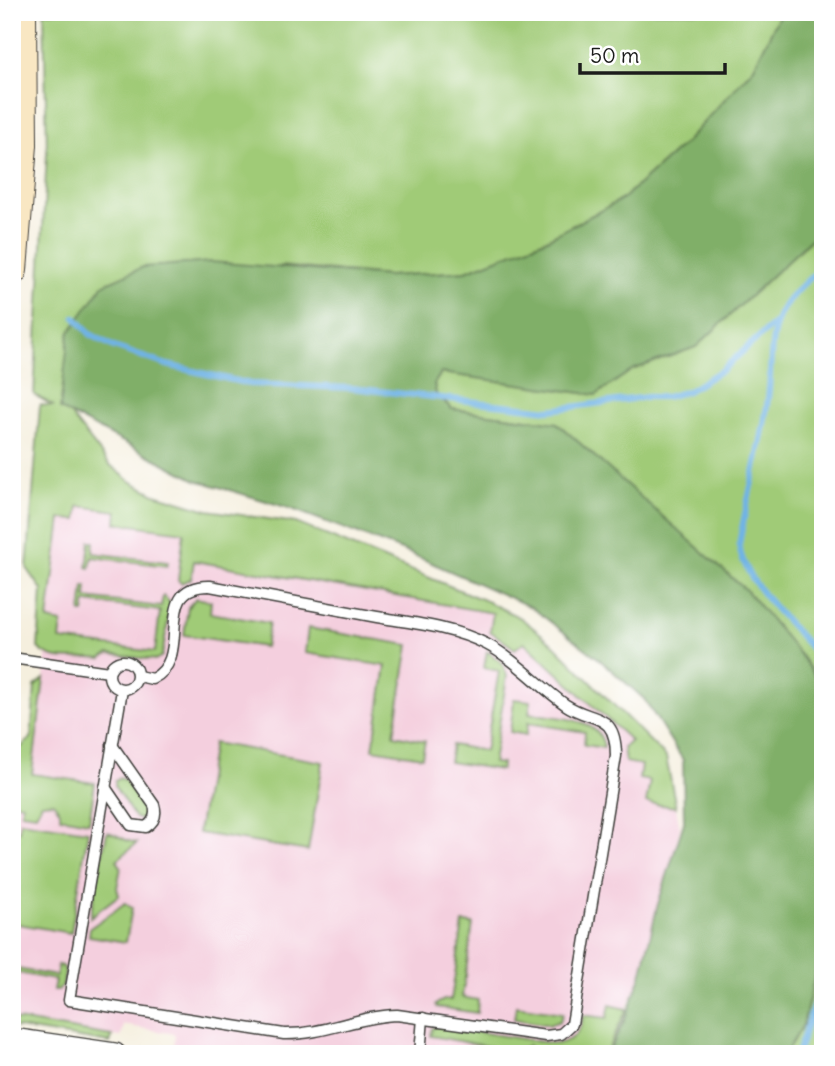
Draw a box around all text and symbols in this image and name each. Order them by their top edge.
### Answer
scale bar [580,32,725,76]
text: 50 m [590,42,639,69]

